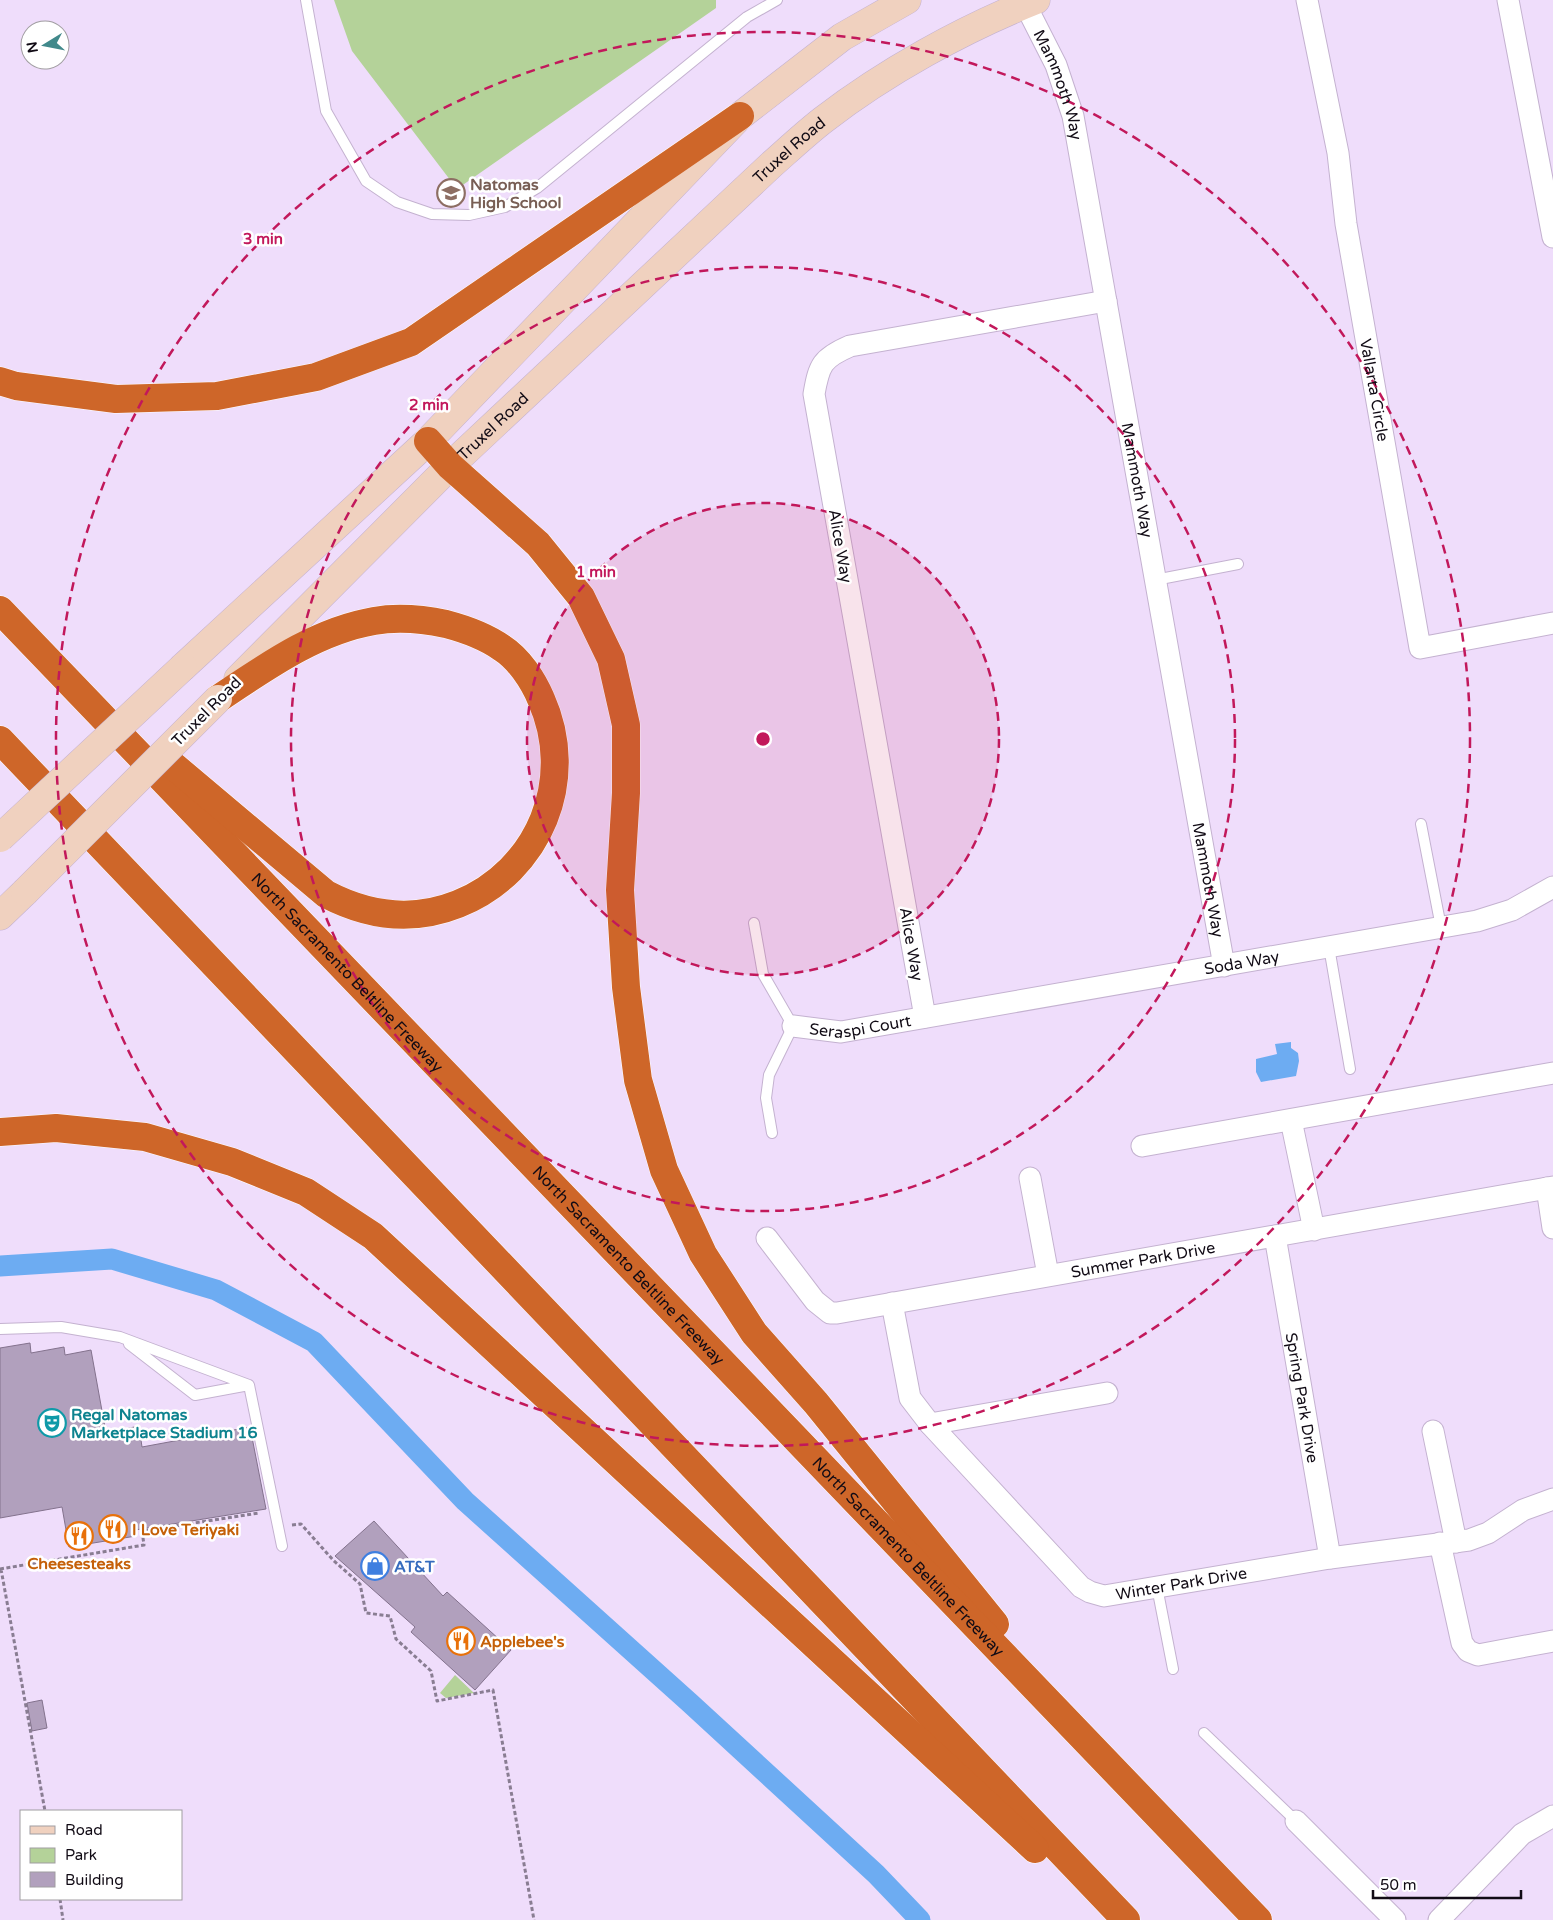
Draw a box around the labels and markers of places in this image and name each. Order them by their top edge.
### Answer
place label: Natomas High School [470,175,561,213]
school or university icon: Natomas High School [436,178,466,208]
centre of rings [754,730,772,748]
place label: Regal Natomas Marketplace Stadium 16 [71,1405,257,1443]
theatre icon: Regal Natomas Marketplace Stadium 16 [37,1408,67,1438]
restaurant icon: I Love Teriyaki [98,1514,128,1544]
place label: I Love Teriyaki [132,1520,239,1540]
restaurant icon: Cheesesteaks [64,1521,94,1551]
shop icon: AT&T [360,1551,390,1581]
place label: Cheesesteaks [27,1554,131,1574]
place label: AT&T [394,1557,435,1577]
restaurant icon: Applebee's [446,1626,476,1656]
place label: Applebee's [480,1632,565,1652]

